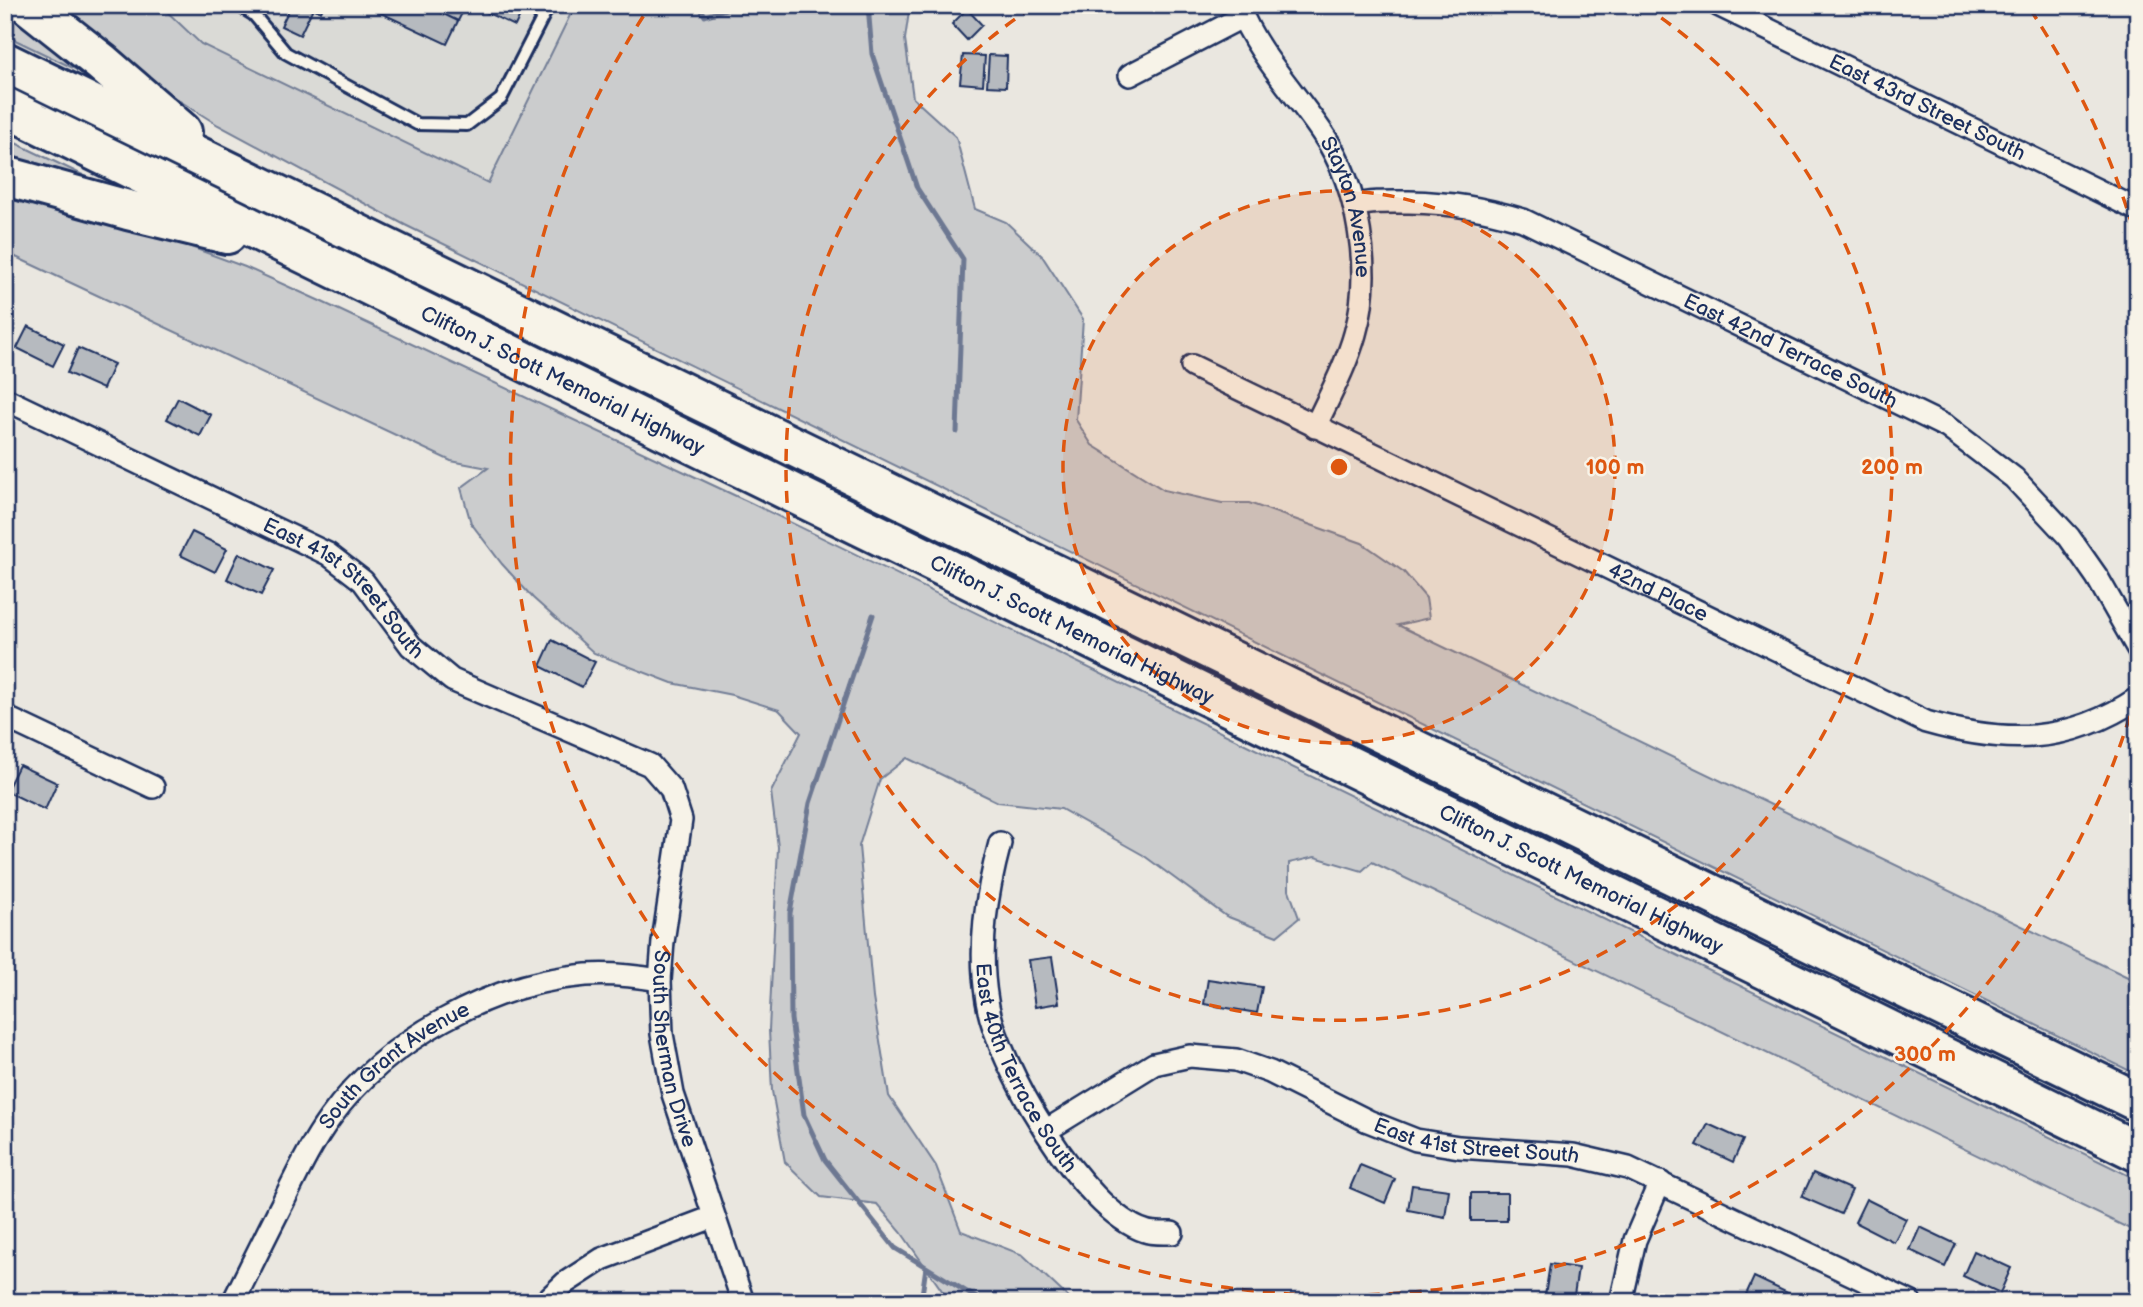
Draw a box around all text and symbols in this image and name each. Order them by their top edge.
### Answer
street label: East 43rd Street South [1825,49,2030,166]
street label: Stayton Avenue [1315,132,1375,278]
street label: East 42nd Terrace South [1680,288,1902,413]
street label: Clifton J. Scott Memorial Highway [417,300,709,461]
centre of rings [1327,455,1351,479]
text: 100 m [1586,455,1644,480]
text: 200 m [1861,455,1923,480]
street label: East 41st Street South [259,512,429,664]
street label: Clifton J. Scott Memorial Highway [926,550,1218,710]
street label: 42nd Place [1604,557,1712,627]
street label: Clifton J. Scott Memorial Highway [1435,799,1727,959]
street label: South Sherman Drive [647,949,702,1150]
street label: East 40th Terrace South [971,962,1083,1177]
street label: South Grant Avenue [314,996,473,1134]
text: 300 m [1894,1042,1956,1067]
street label: East 41st Street South [1370,1112,1582,1169]

